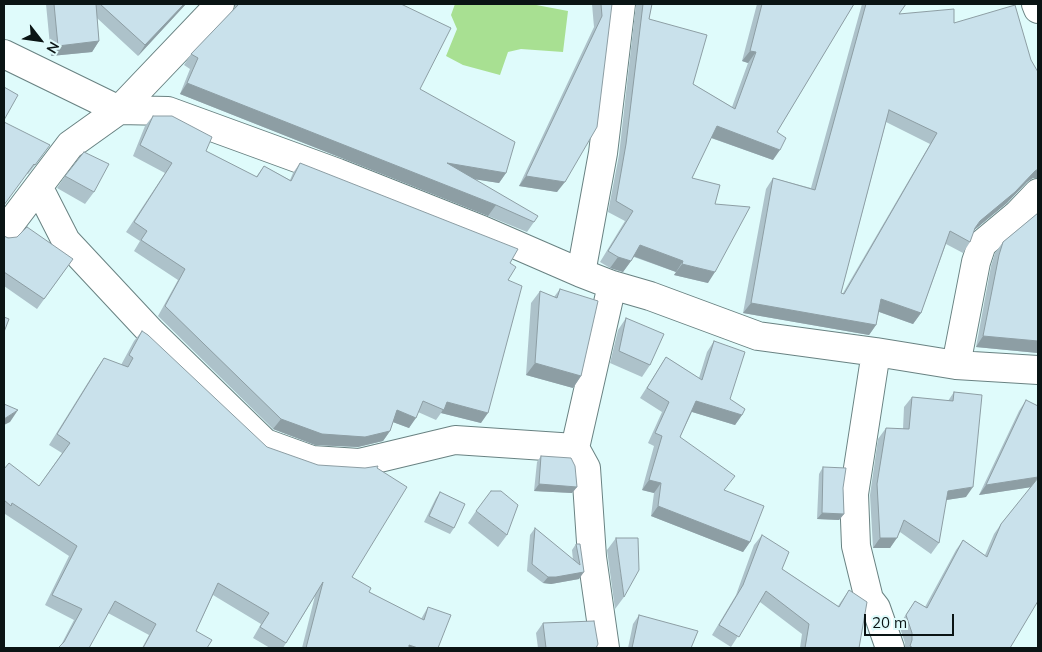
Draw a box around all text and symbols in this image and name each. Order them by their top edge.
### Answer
north arrow [15,15,65,65]
text: N [43,38,63,57]
scale bar [867,604,957,636]
text: 20 m [872,613,907,632]

